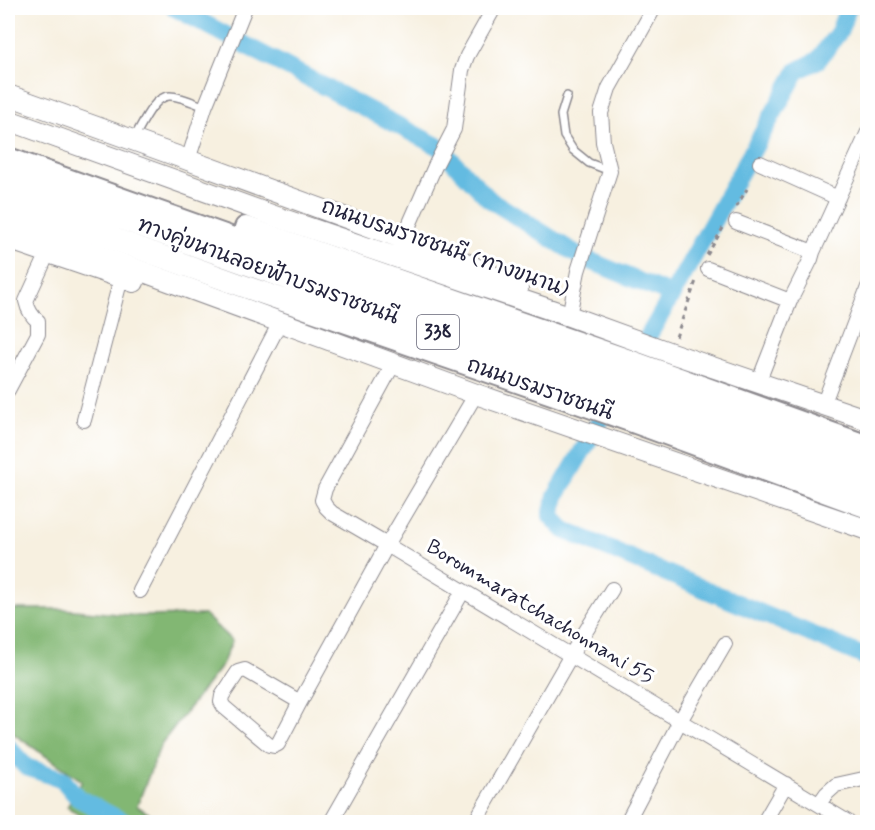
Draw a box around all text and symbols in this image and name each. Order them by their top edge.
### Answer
street label: ถนนบรมราชชนนี (ทางขนาน) [318,192,573,304]
street label: ทางคู่ขนานลอยฟ้าบรมราชชนนี [133,210,403,332]
road number: 338 [417,315,459,349]
street label: ถนนบรมราชชนนี [463,351,617,427]
street label: Borommaratchachonnani 55 [421,533,659,691]

